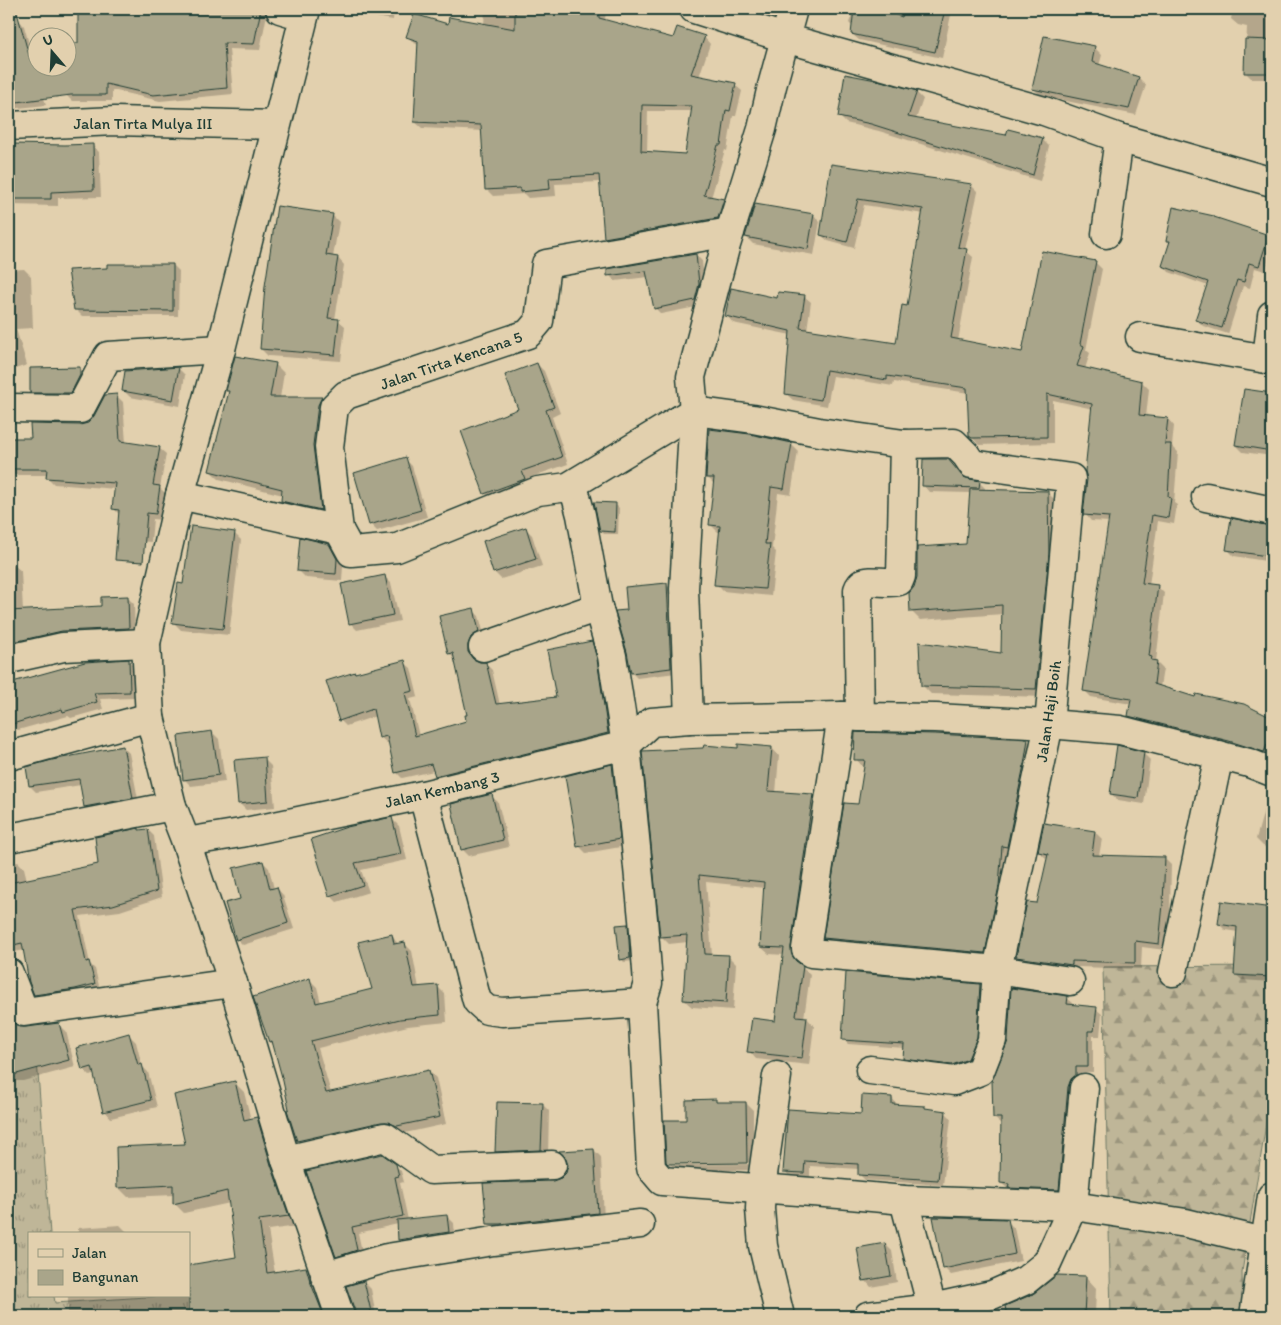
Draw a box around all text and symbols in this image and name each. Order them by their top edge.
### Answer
north arrow [28,28,78,78]
text: U [41,31,55,50]
street label: Jalan Tirta Mulya III [74,114,213,133]
street label: Jalan Tirta Kencana 5 [378,327,525,394]
street label: Jalan Haji Boih [1032,659,1065,763]
street label: Jalan Kembang 3 [383,767,502,812]
legend [28,1232,190,1298]
text: Jalan [72,1244,106,1262]
text: Bangunan [72,1268,139,1286]

